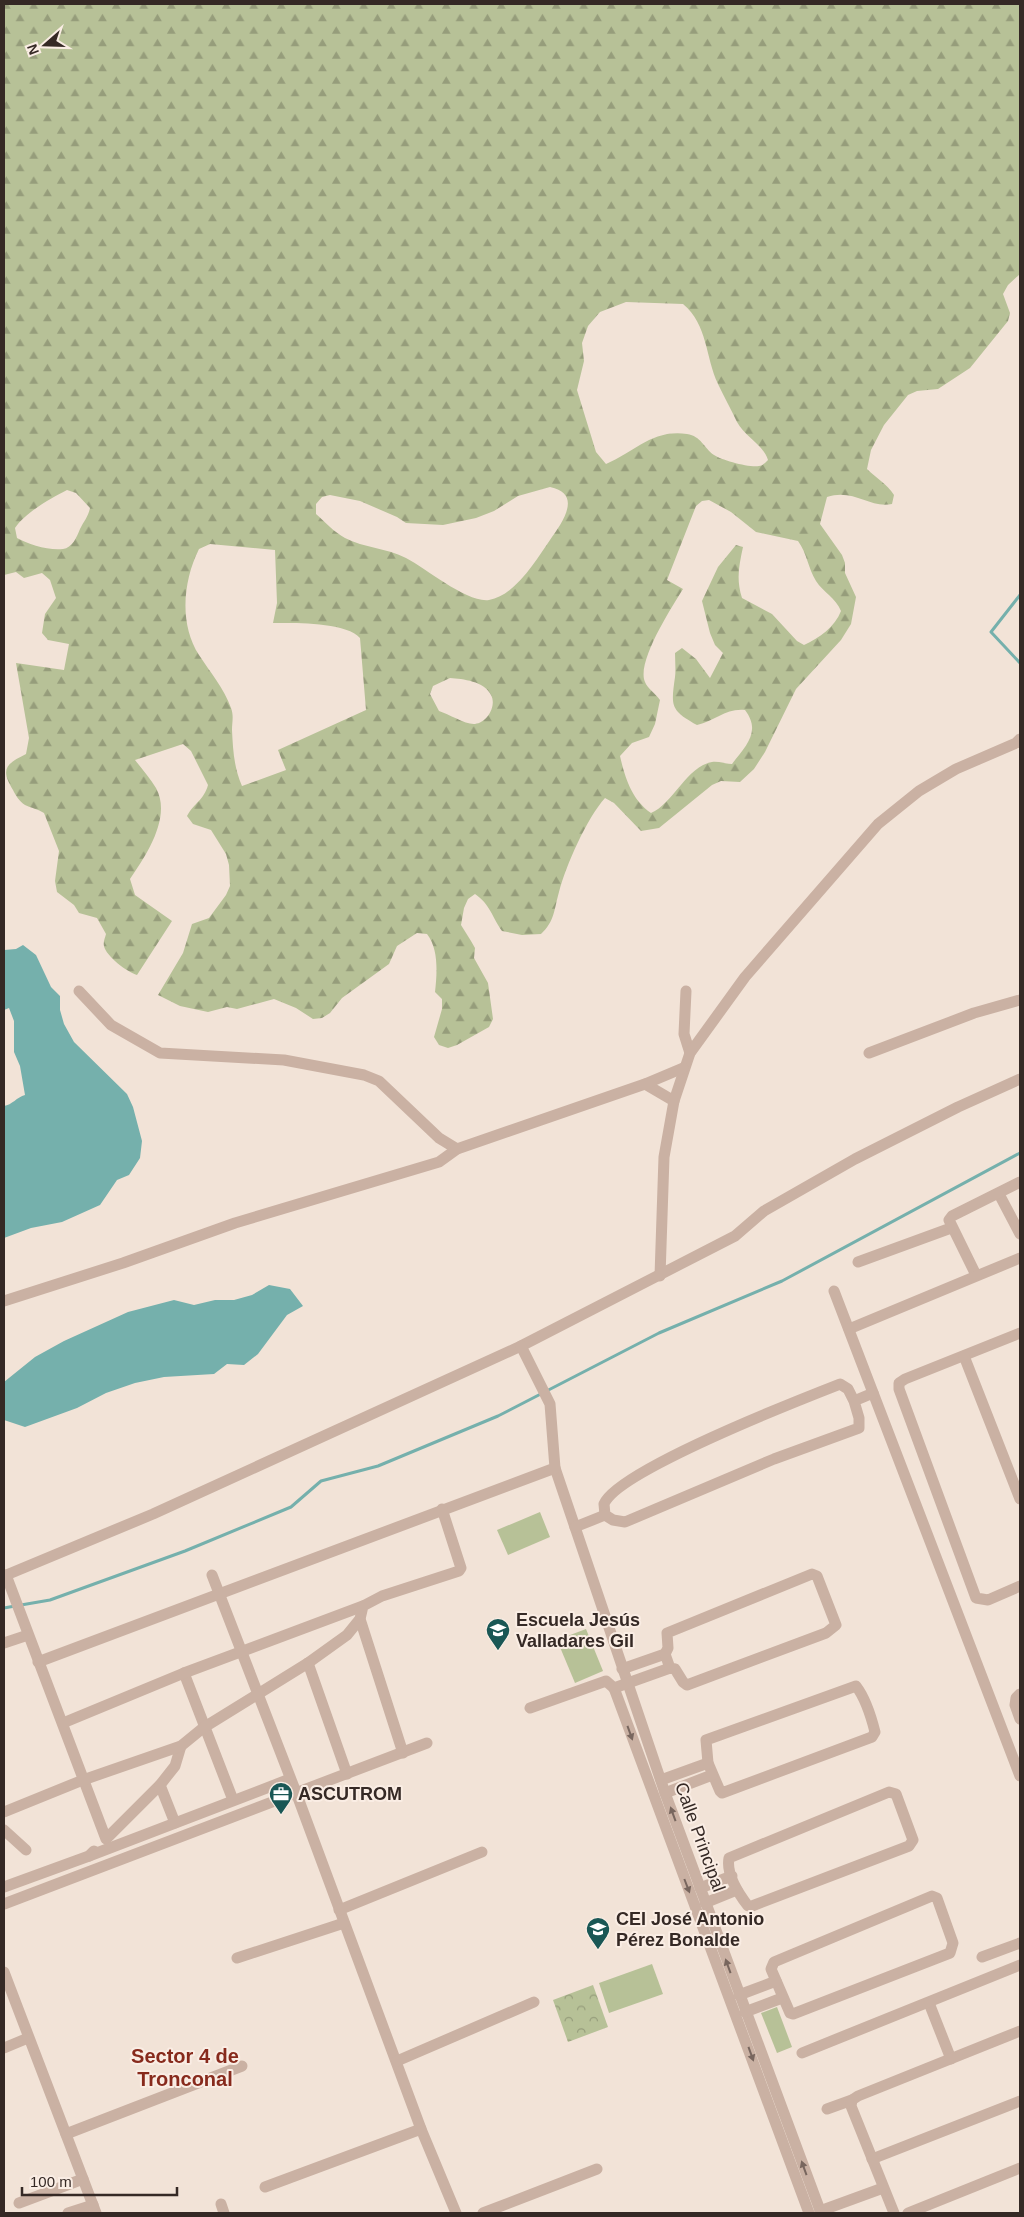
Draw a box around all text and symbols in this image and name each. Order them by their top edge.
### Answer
north arrow [20,20,70,70]
text: N [24,42,42,57]
place label: Escuela Jesús Valladares Gil [516,1610,640,1651]
school or university icon: Escuela Jesús Valladares Gil [485,1617,511,1651]
one-way arrow [627,1726,634,1741]
street label: Calle Principal [671,1780,729,1894]
office icon: ASCUTROM [268,1781,294,1815]
place label: ASCUTROM [298,1784,402,1804]
one-way arrow [669,1806,676,1821]
one-way arrow [683,1879,691,1894]
place label: CEI José Antonio Pérez Bonalde [616,1909,764,1950]
school or university icon: CEI José Antonio Pérez Bonalde [585,1916,611,1950]
one-way arrow [724,1958,732,1973]
district label: Sector 4 de Tronconal [131,2045,239,2090]
one-way arrow [747,2047,755,2062]
one-way arrow [800,2160,807,2175]
scale bar [22,2164,178,2196]
text: 100 m [30,2173,72,2190]

